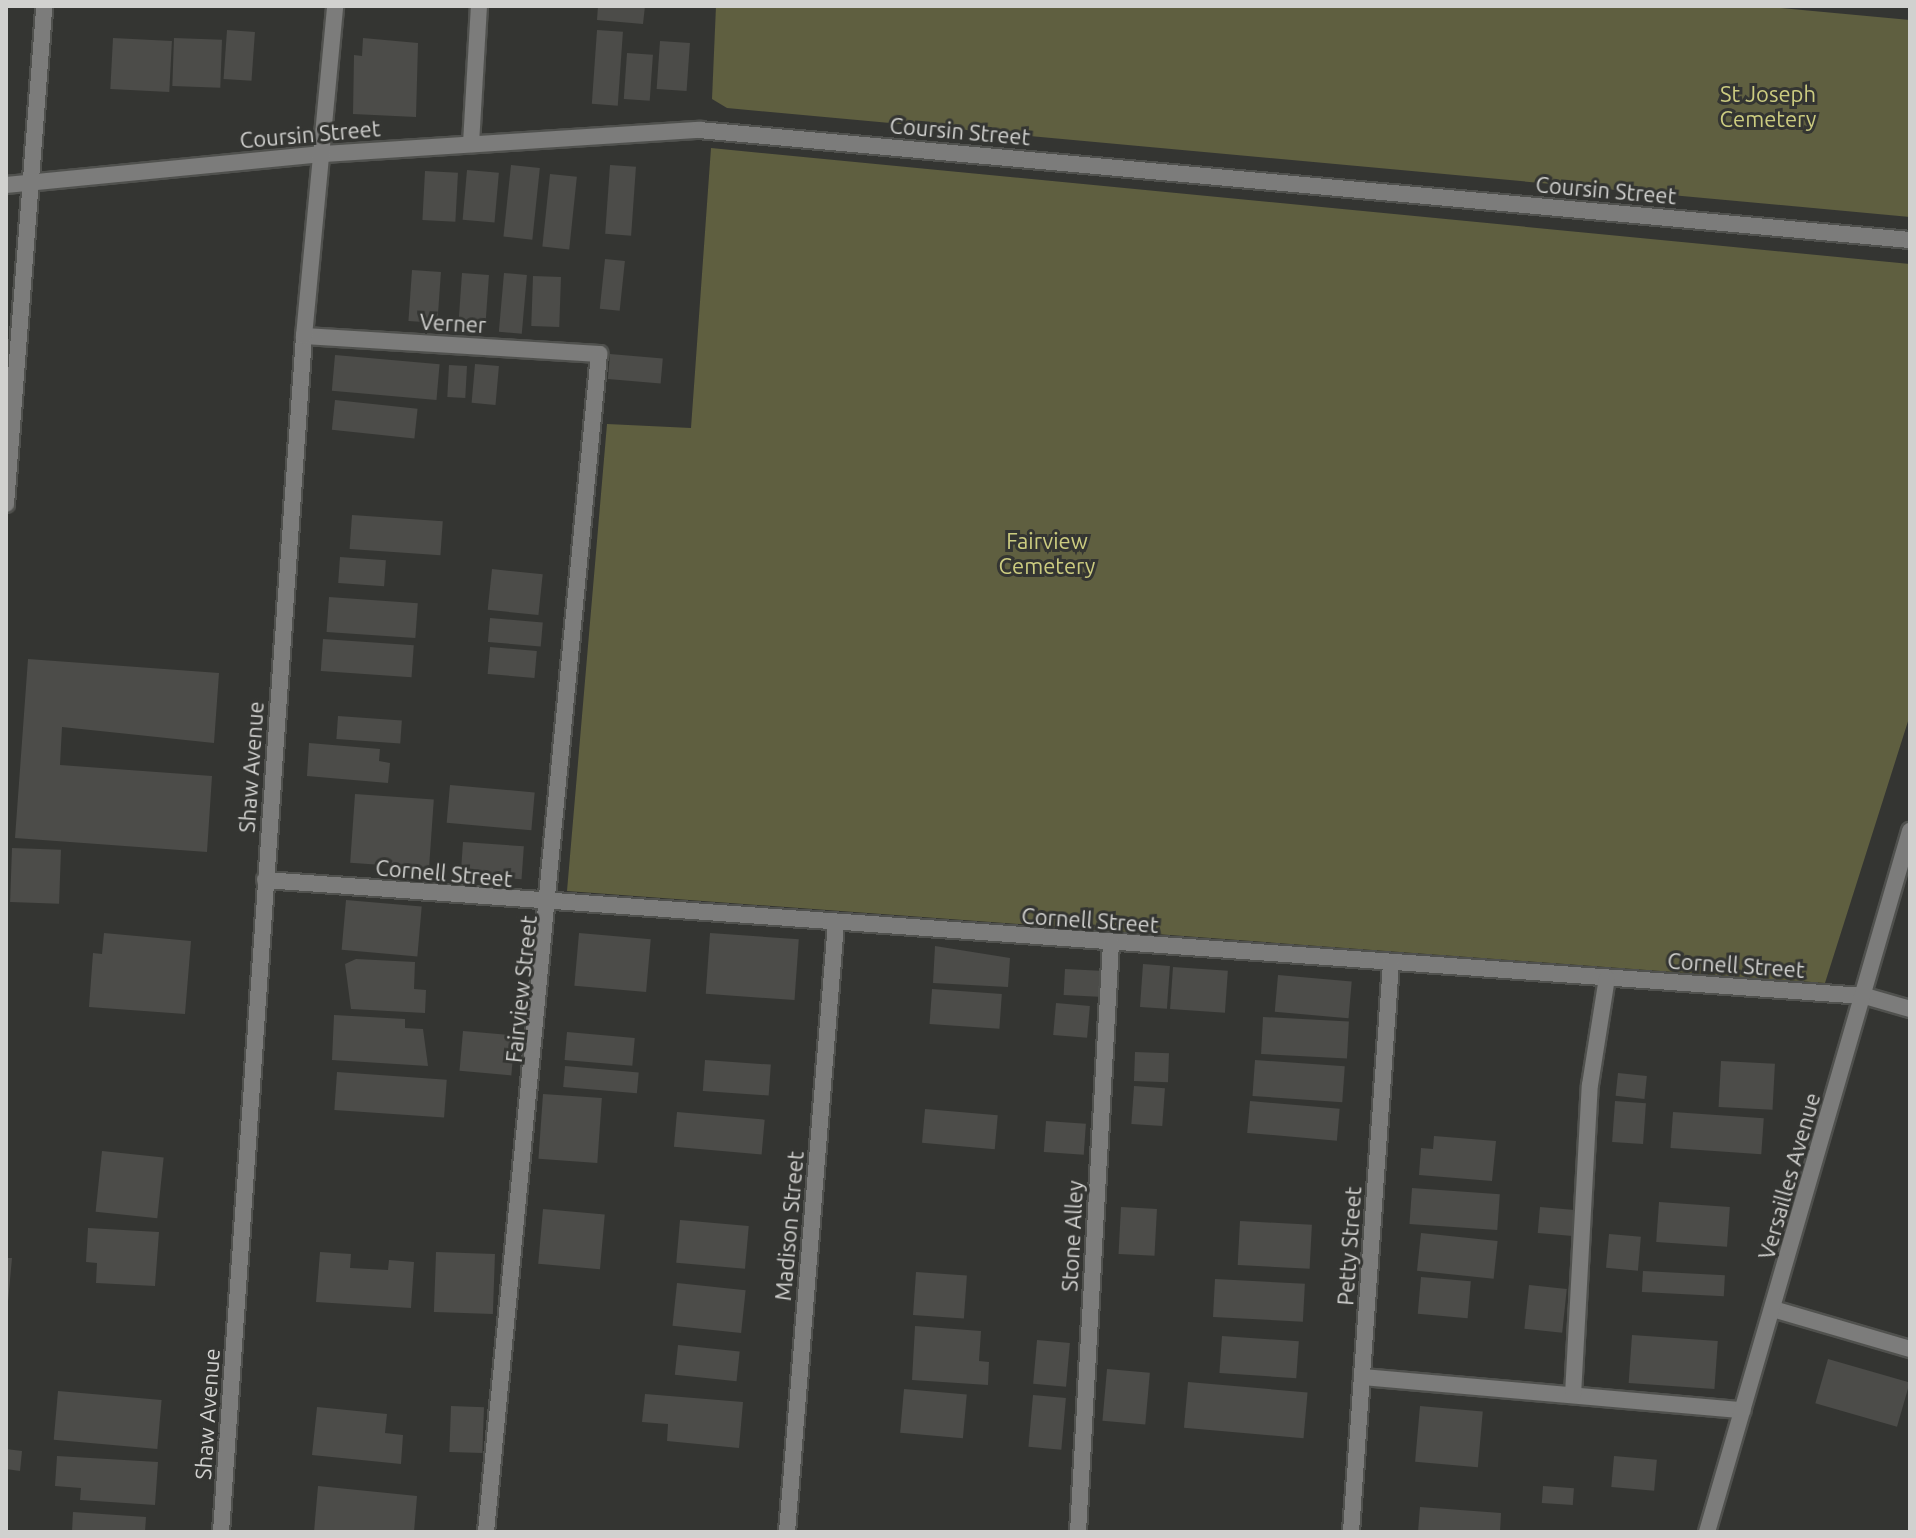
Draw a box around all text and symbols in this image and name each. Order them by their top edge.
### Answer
park label: St Joseph Cemetery [1720,80,1816,132]
street label: Coursin Street [889,112,1031,150]
street label: Coursin Street [239,115,381,153]
street label: Coursin Street [1535,171,1677,209]
street label: Verner [419,308,487,338]
park label: Fairview Cemetery [999,527,1095,578]
street label: Shaw Avenue [233,700,269,834]
street label: Cornell Street [374,854,514,892]
street label: Cornell Street [1021,902,1159,938]
street label: Fairview Street [500,914,542,1064]
street label: Cornell Street [1667,947,1805,983]
street label: Versailles Avenue [1753,1090,1825,1262]
street label: Madison Street [769,1150,809,1302]
street label: Stone Alley [1056,1180,1088,1292]
street label: Petty Street [1332,1186,1366,1306]
street label: Shaw Avenue [189,1347,225,1481]

